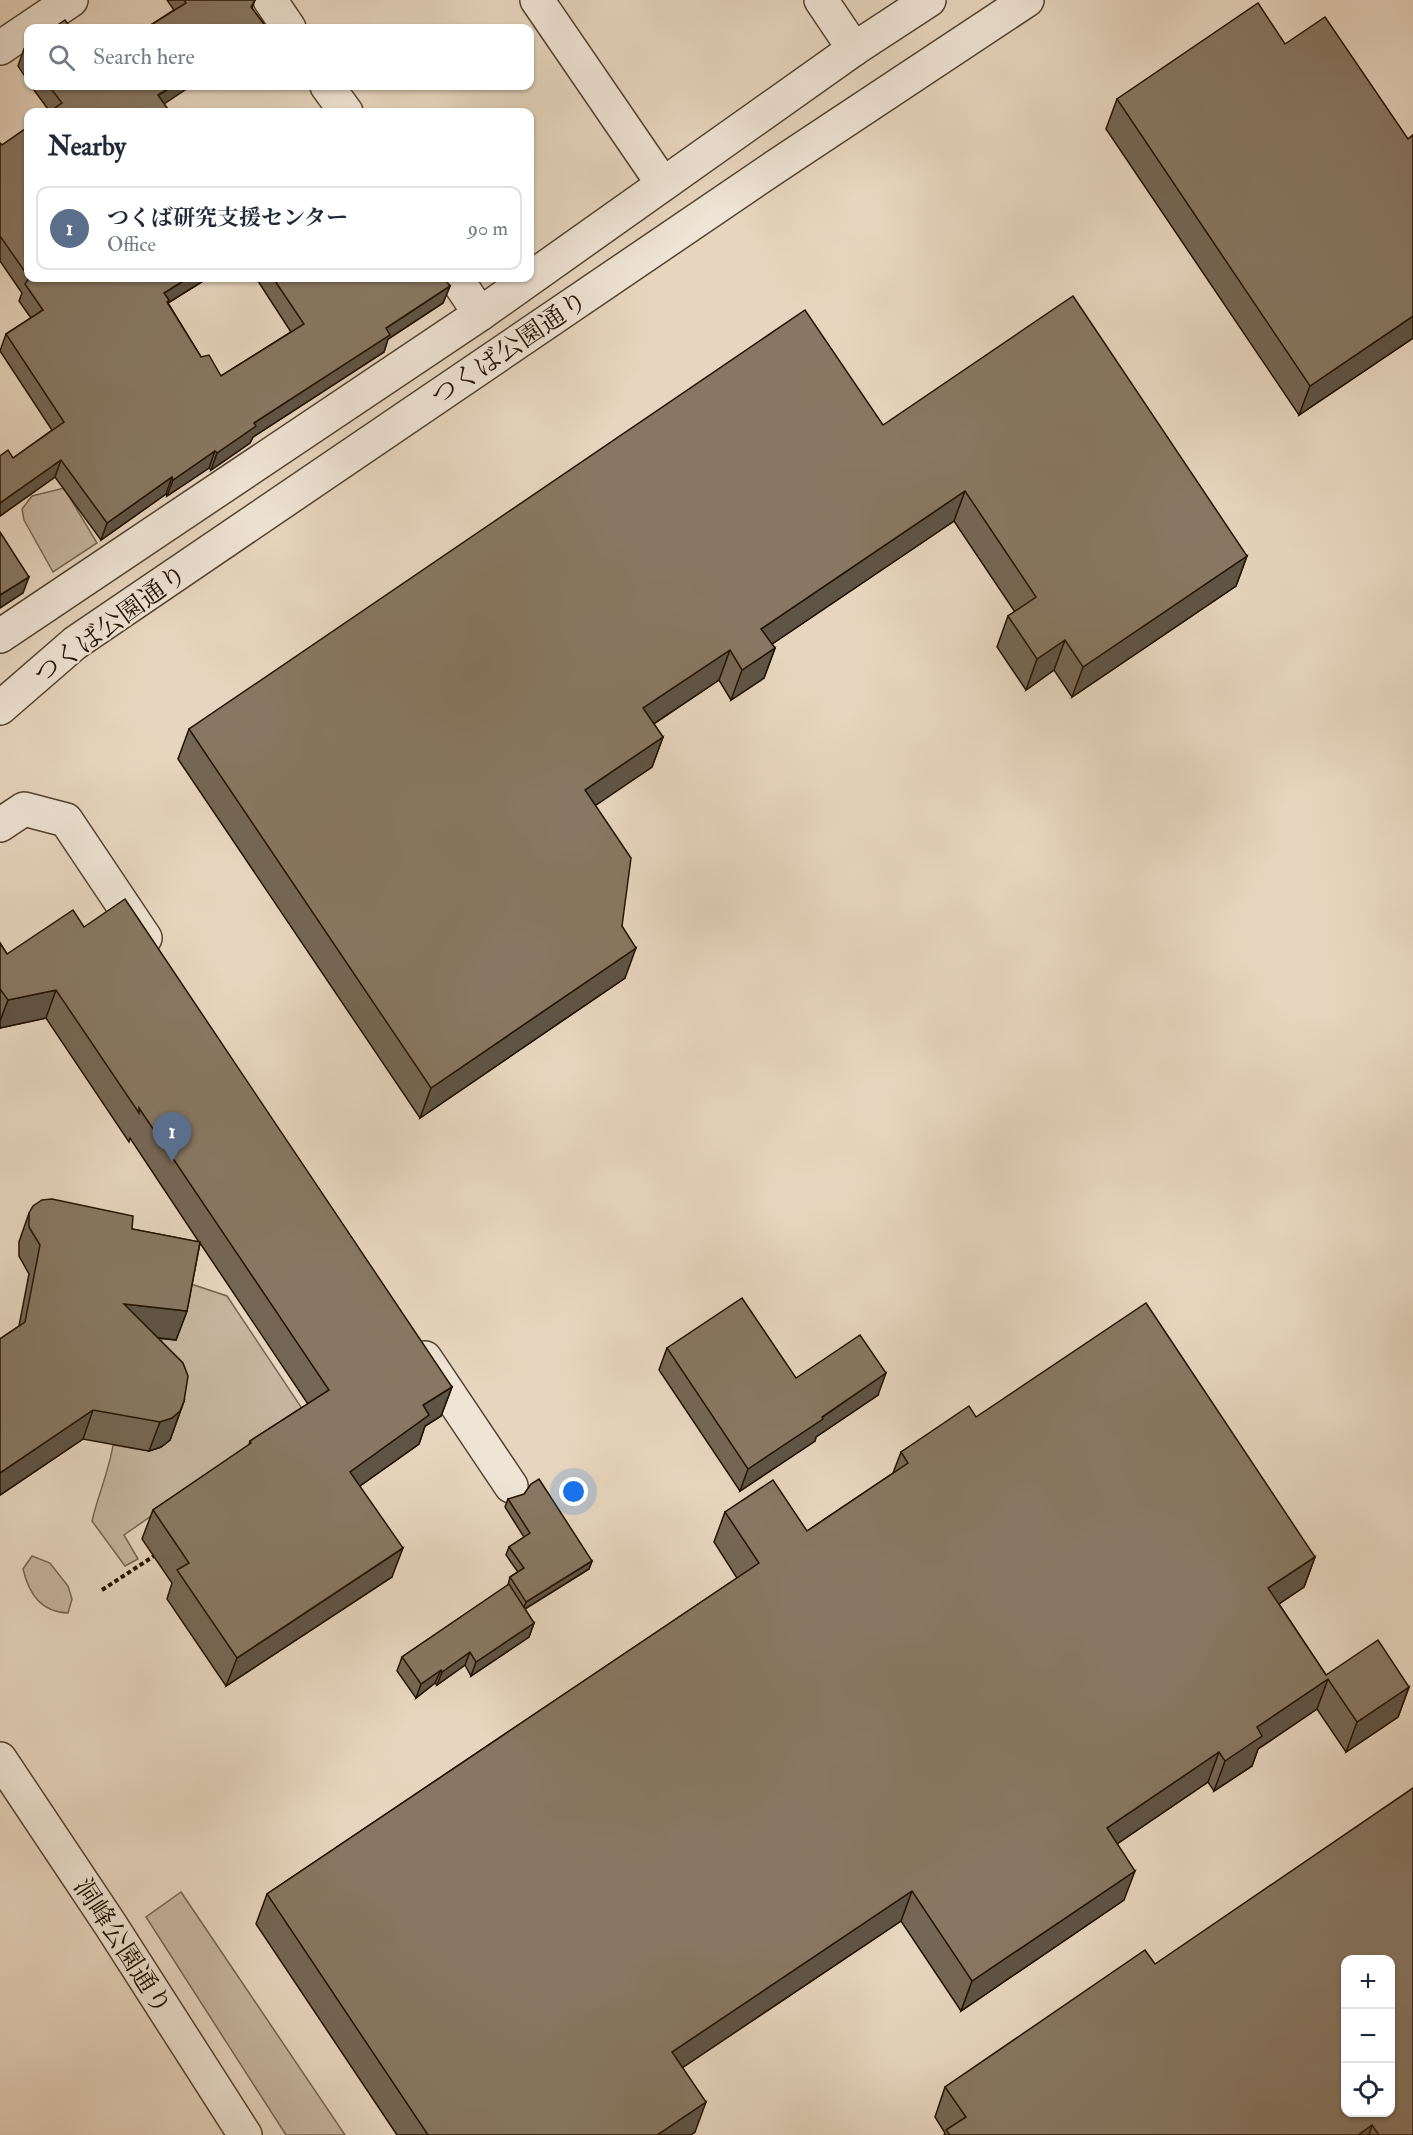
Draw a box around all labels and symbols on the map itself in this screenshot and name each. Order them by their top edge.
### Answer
street label: つくば公園通り [425,285,594,413]
street label: つくば公園通り [28,558,194,691]
pin: 1 [152,1112,192,1162]
your location [559,1477,588,1506]
street label: 洞峰公園通り [66,1872,178,2021]

